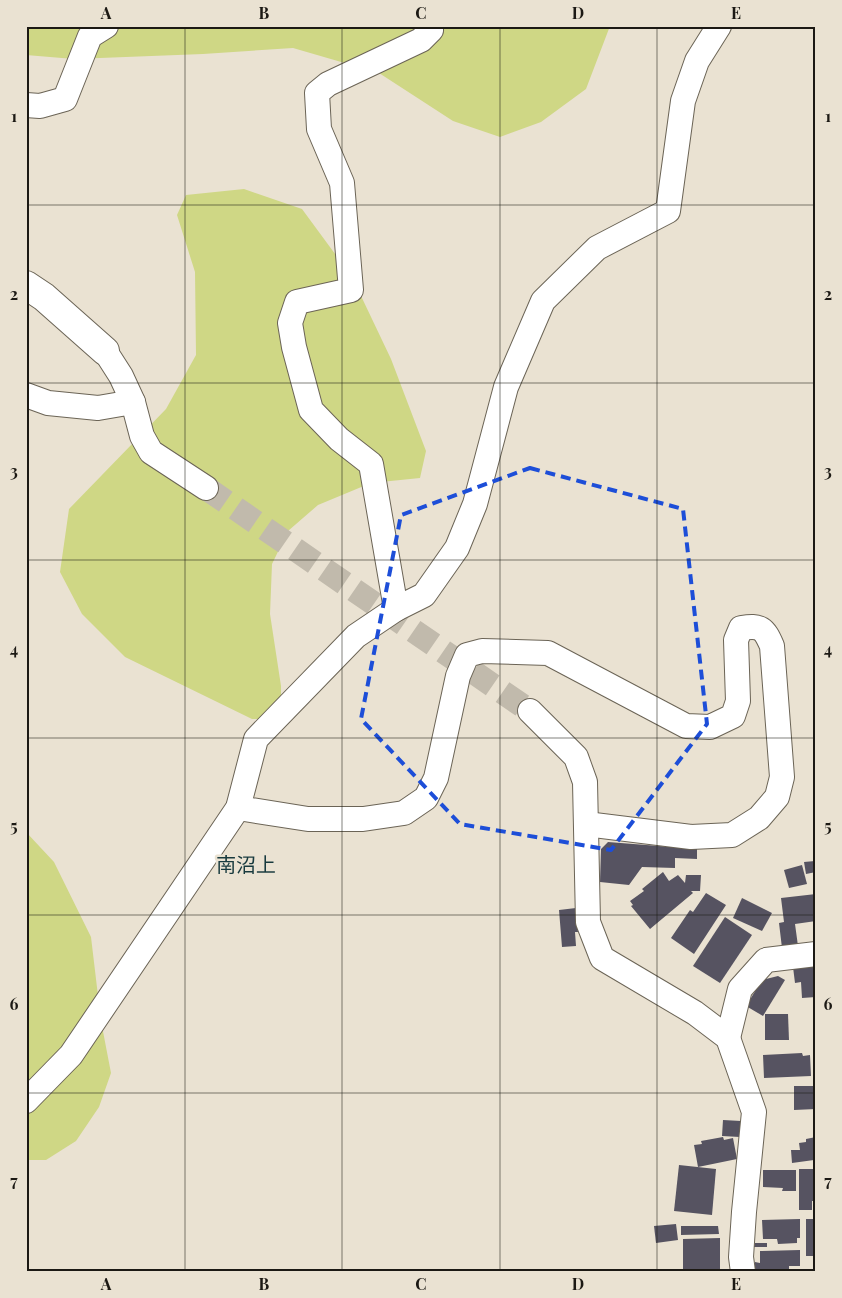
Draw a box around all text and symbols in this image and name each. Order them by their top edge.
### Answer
text: A [100,2,112,23]
text: B [259,2,270,23]
text: C [415,2,427,23]
text: D [572,2,584,23]
text: E [731,2,741,23]
text: 1 [11,105,17,126]
text: 1 [825,105,831,126]
text: 2 [10,283,18,304]
text: 2 [824,283,832,304]
text: 3 [10,460,18,481]
text: 3 [824,460,832,481]
text: 4 [10,638,18,659]
text: 4 [824,638,832,659]
text: 5 [10,815,18,836]
text: 5 [824,815,832,836]
district label: 南沼上 [216,850,276,877]
text: 6 [10,993,19,1014]
text: 6 [824,993,833,1014]
text: 7 [10,1170,18,1191]
text: 7 [824,1170,832,1191]
text: A [100,1273,112,1294]
text: B [259,1273,270,1294]
text: C [415,1273,427,1294]
text: D [572,1273,584,1294]
text: E [731,1273,741,1294]

